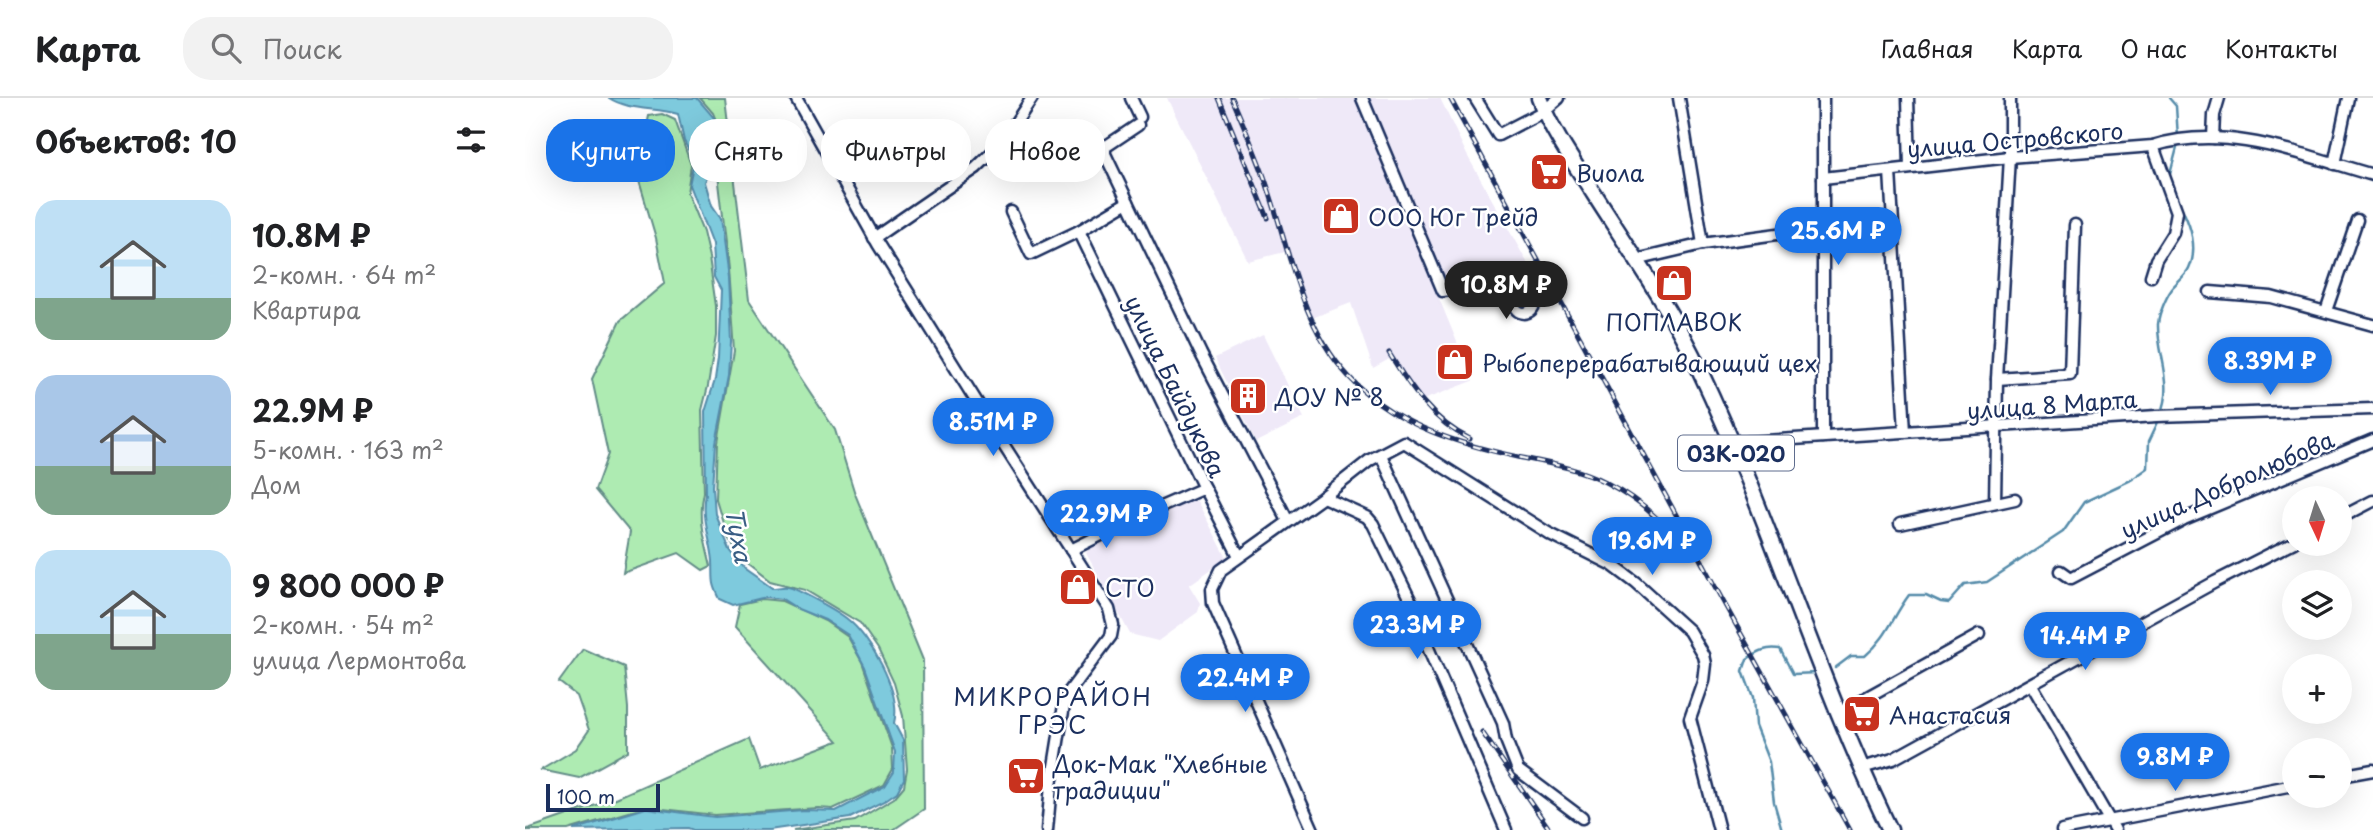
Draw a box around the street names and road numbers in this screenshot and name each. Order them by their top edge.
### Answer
street label: улица Островского [1905,112,2125,166]
street label: улица Байдукова [1117,289,1236,484]
street label: улица 8 Марта [1966,381,2138,427]
street label: улица Добролюбова [2115,421,2340,547]
road number: 03К-020 [1678,436,1794,470]

